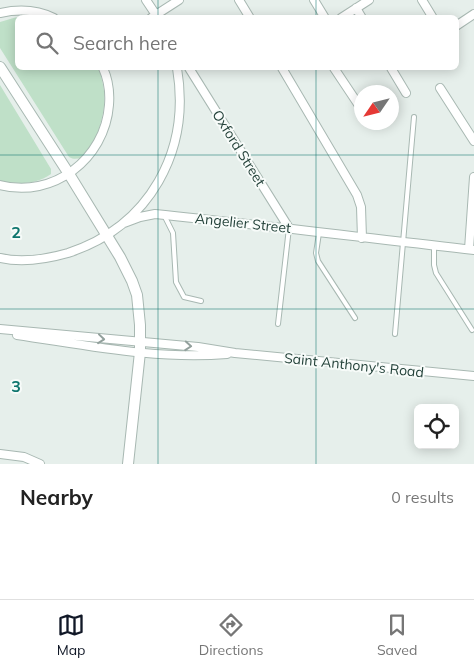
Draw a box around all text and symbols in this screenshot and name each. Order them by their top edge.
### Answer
search box [15,15,459,70]
icon: search [33,29,61,57]
text: Search here [73,31,177,55]
north arrow [354,85,399,130]
street label: Oxford Street [208,107,270,190]
street label: Angelier Street [194,209,292,237]
text: 2 [11,222,21,242]
one-way arrow [97,333,105,344]
one-way arrow [184,341,192,352]
street label: Saint Anthony's Road [283,349,425,381]
text: 3 [11,376,21,396]
map controls [414,404,459,449]
button: locate [414,404,459,449]
text: Nearby [20,484,93,510]
text: 0 results [391,487,454,507]
tab: Map [57,611,85,659]
tab: Directions [199,611,264,659]
tab: Saved [377,611,417,659]

